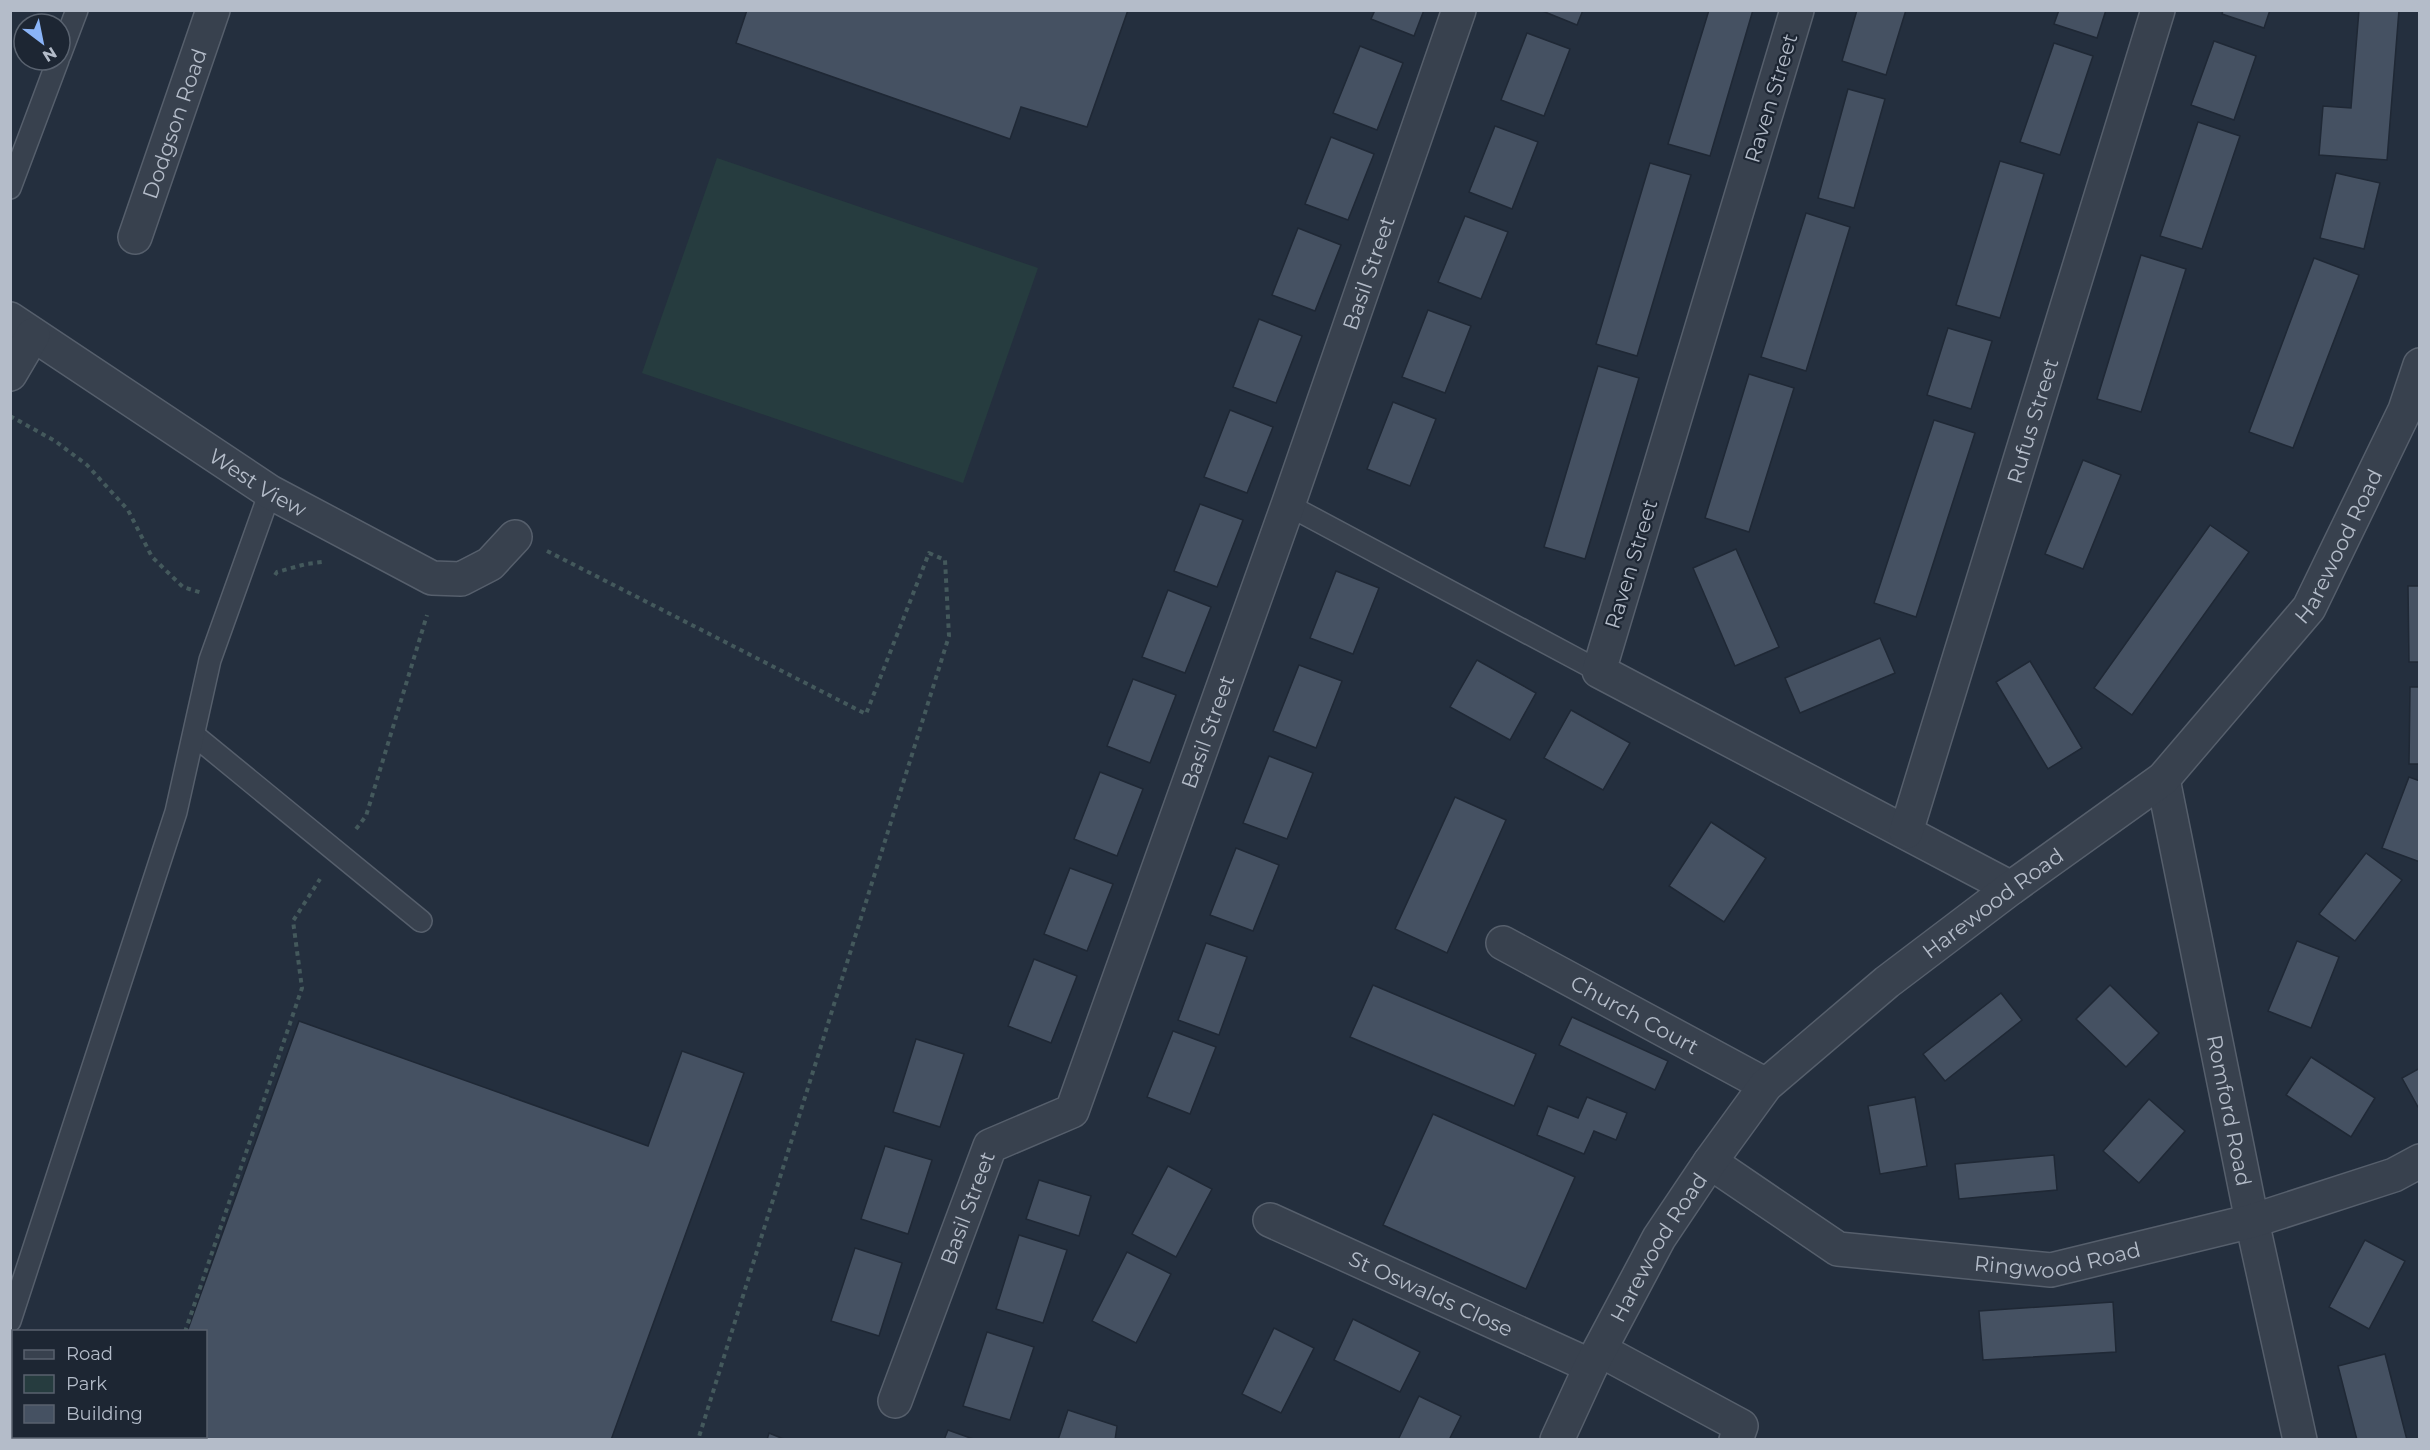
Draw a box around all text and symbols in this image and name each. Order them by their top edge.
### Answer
north arrow [12,12,72,72]
street label: Raven Street [1739,30,1803,166]
text: N [39,43,60,66]
street label: Dodgson Road [137,45,211,202]
street label: Basil Street [1337,213,1399,333]
street label: Rufus Street [2001,355,2063,487]
street label: West View [205,443,311,522]
street label: Harewood Road [2289,465,2387,628]
street label: Raven Street [1599,496,1663,632]
street label: Basil Street [1175,671,1239,792]
street label: Harewood Road [1917,842,2068,963]
street label: Church Court [1567,970,1703,1059]
street label: Romford Road [2202,1033,2257,1188]
street label: Basil Street [934,1148,999,1268]
street label: Harewood Road [1604,1168,1712,1326]
street label: Ringwood Road [1973,1236,2143,1283]
street label: St Oswalds Close [1345,1245,1517,1341]
legend [12,1330,207,1438]
text: Road [66,1343,113,1365]
text: Park [66,1373,107,1395]
text: Building [66,1403,143,1425]

